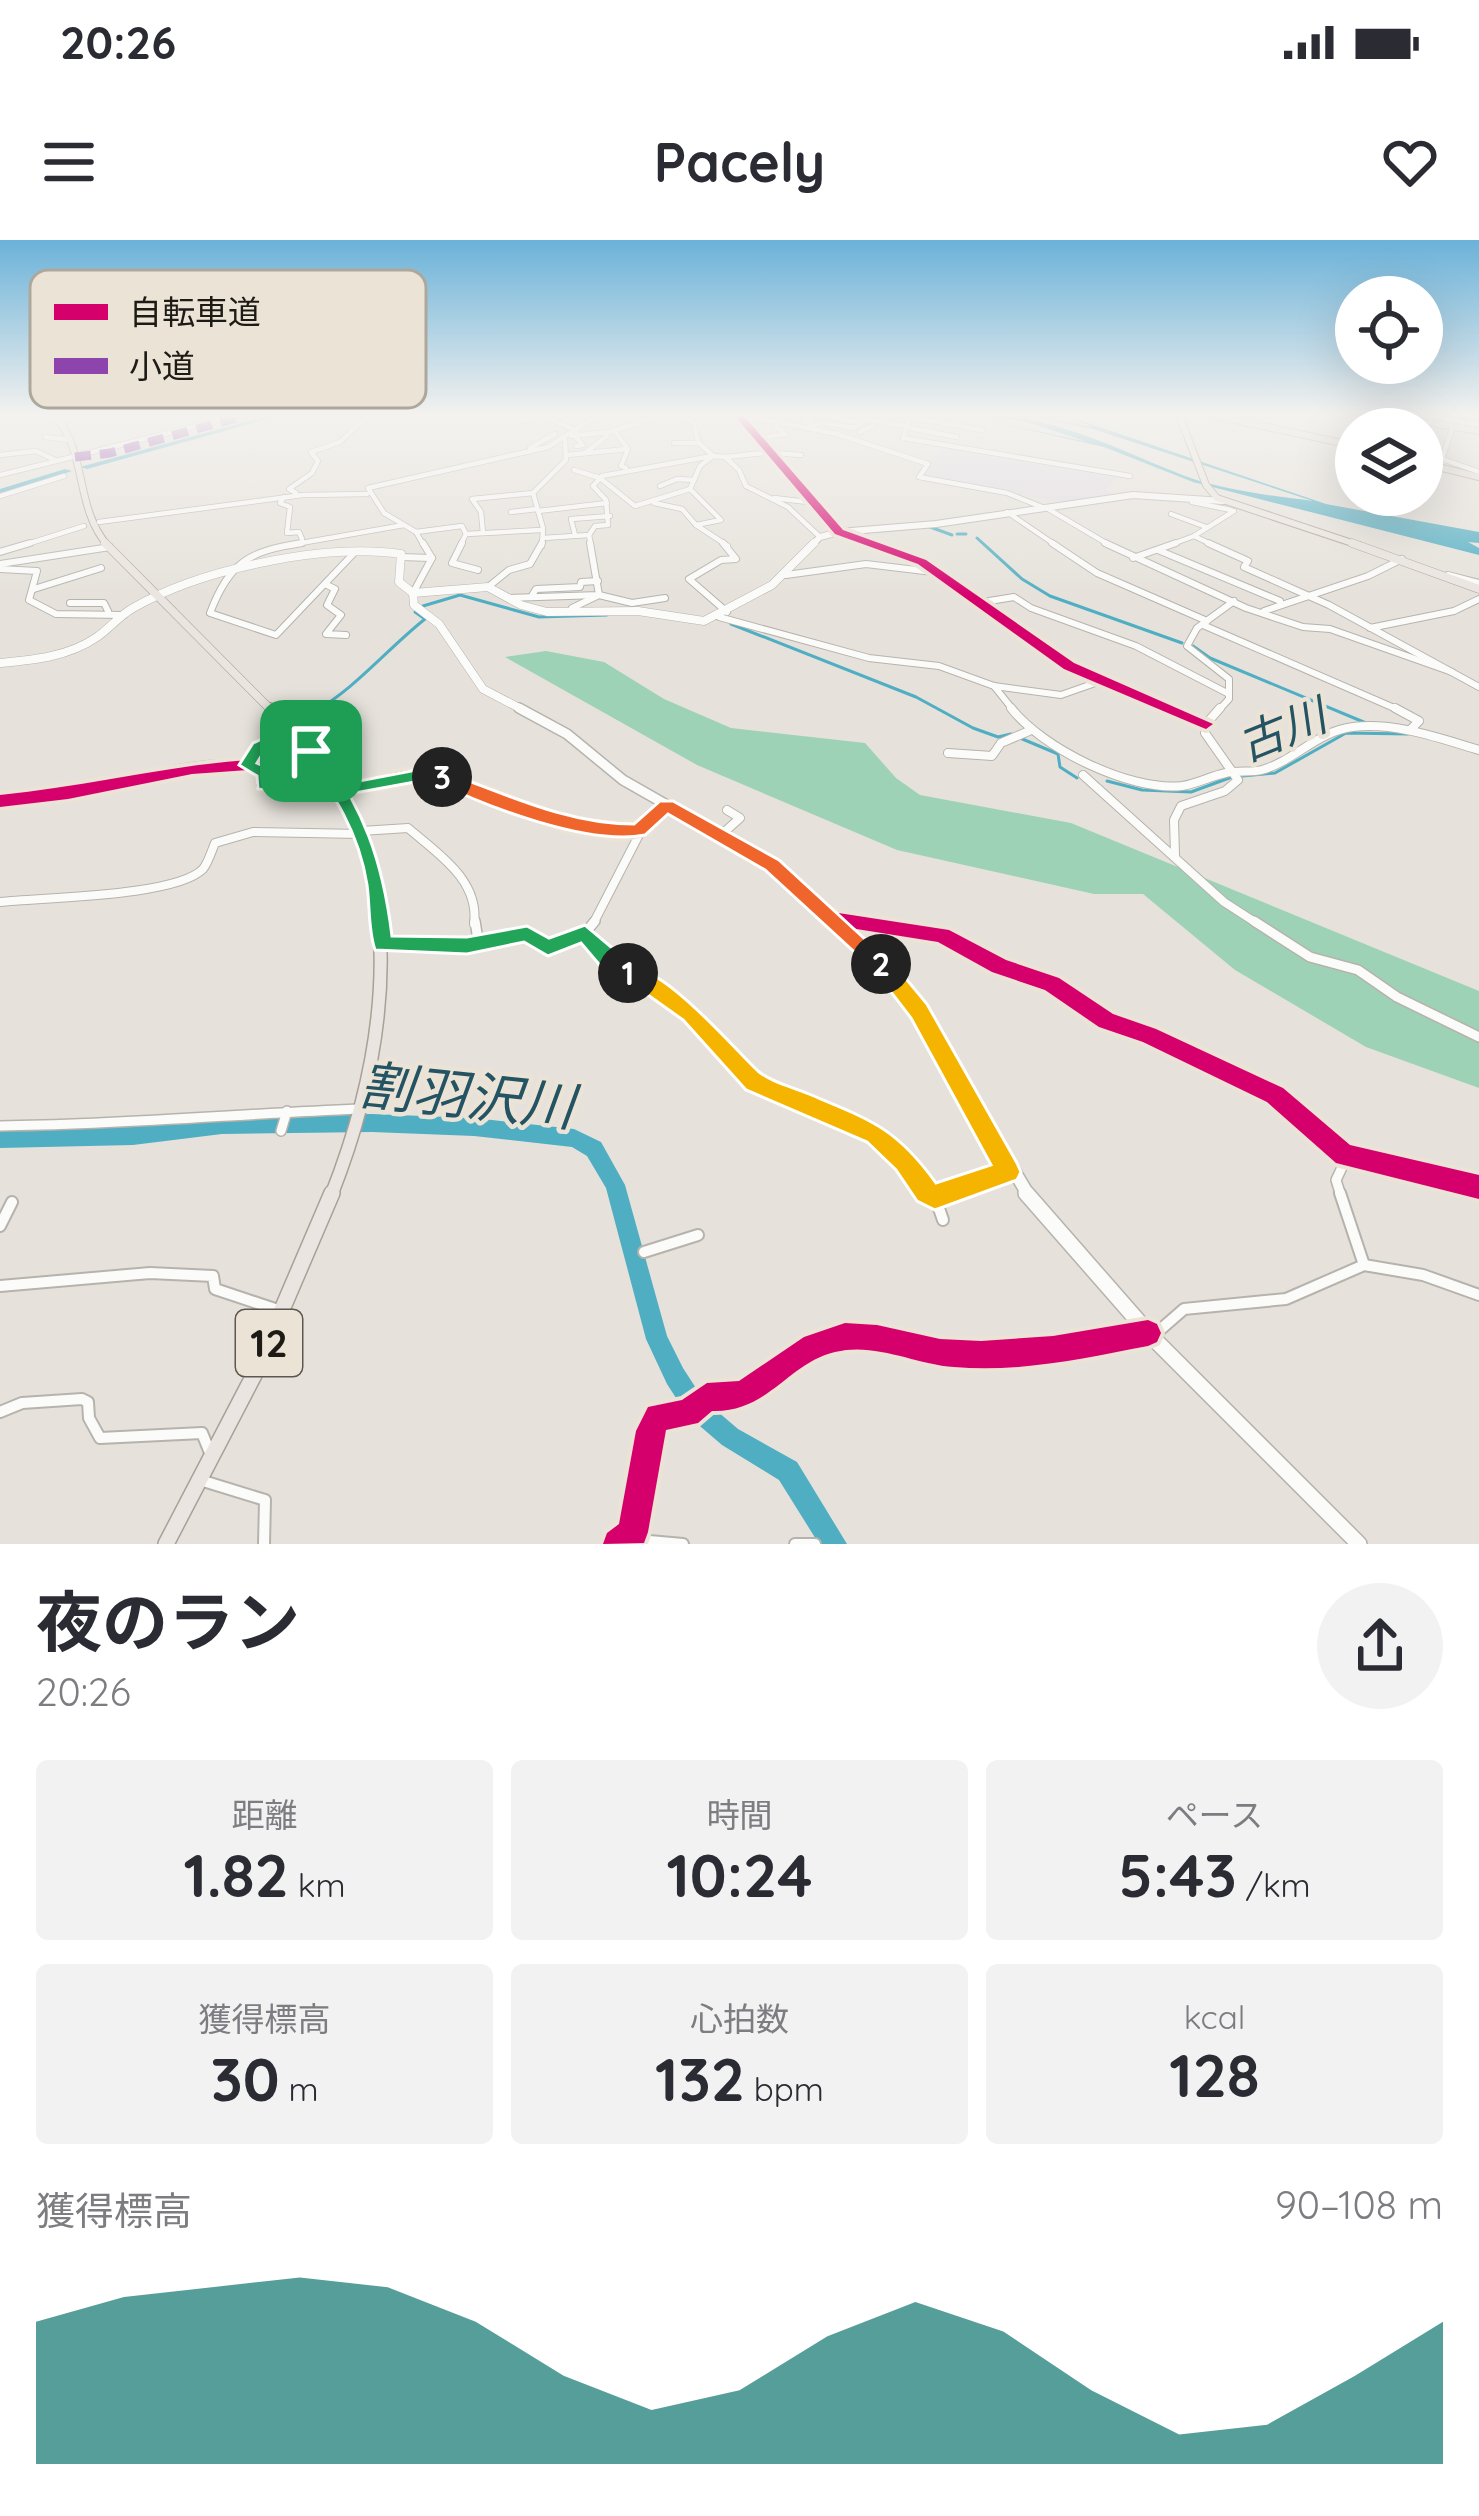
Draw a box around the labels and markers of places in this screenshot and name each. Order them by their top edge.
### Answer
pin [260,700,362,802]
pin: 3 [412,747,472,807]
pin: 2 [851,934,911,994]
pin: 1 [598,943,658,1003]

